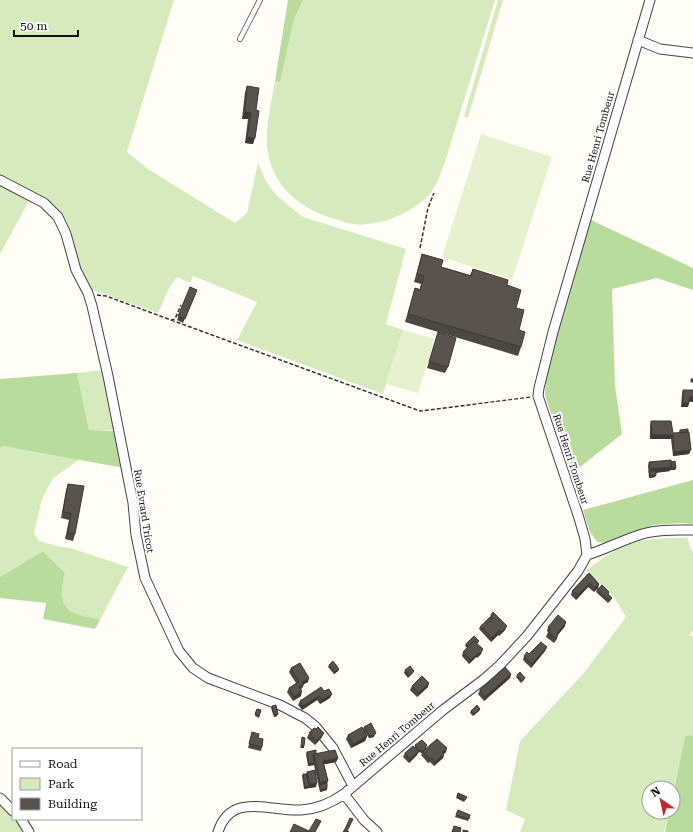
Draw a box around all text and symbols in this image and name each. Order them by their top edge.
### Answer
scale bar [14,12,78,38]
text: 50 m [20,19,47,33]
street label: Rue Henri Tombeur [580,90,616,184]
street label: Rue Henri Tombeur [551,412,591,506]
street label: Rue Evrard Tricot [132,468,156,554]
street label: Rue Henri Tombeur [357,699,437,769]
legend [12,748,142,820]
text: Road [48,757,78,771]
text: Park [48,777,75,791]
north arrow [641,780,681,820]
text: N [649,784,663,800]
text: Building [48,797,97,811]

